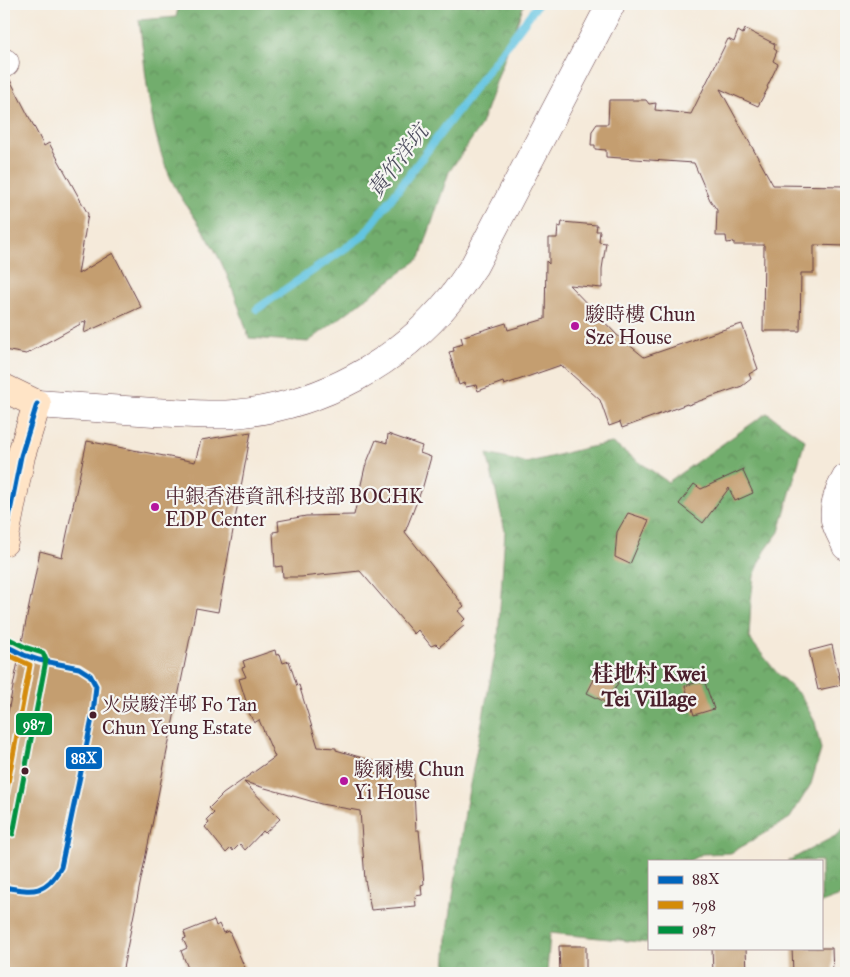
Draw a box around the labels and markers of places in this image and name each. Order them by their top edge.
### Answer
place label: 駿時樓 Chun Sze House [585,302,696,349]
marker: 駿時樓 Chun Sze House [569,320,581,332]
place label: 中銀香港資訊科技部 BOCHK EDP Center [165,484,424,531]
marker: 中銀香港資訊科技部 BOCHK EDP Center [149,501,161,513]
place label: 火炭駿洋邨 Fo Tan Chun Yeung Estate [102,693,257,740]
marker: 火炭駿洋邨 Fo Tan Chun Yeung Estate [88,710,98,720]
place label: 駿爾樓 Chun Yi House [354,757,465,804]
unlabelled marker [20,766,30,776]
marker: 駿爾樓 Chun Yi House [338,775,350,787]

